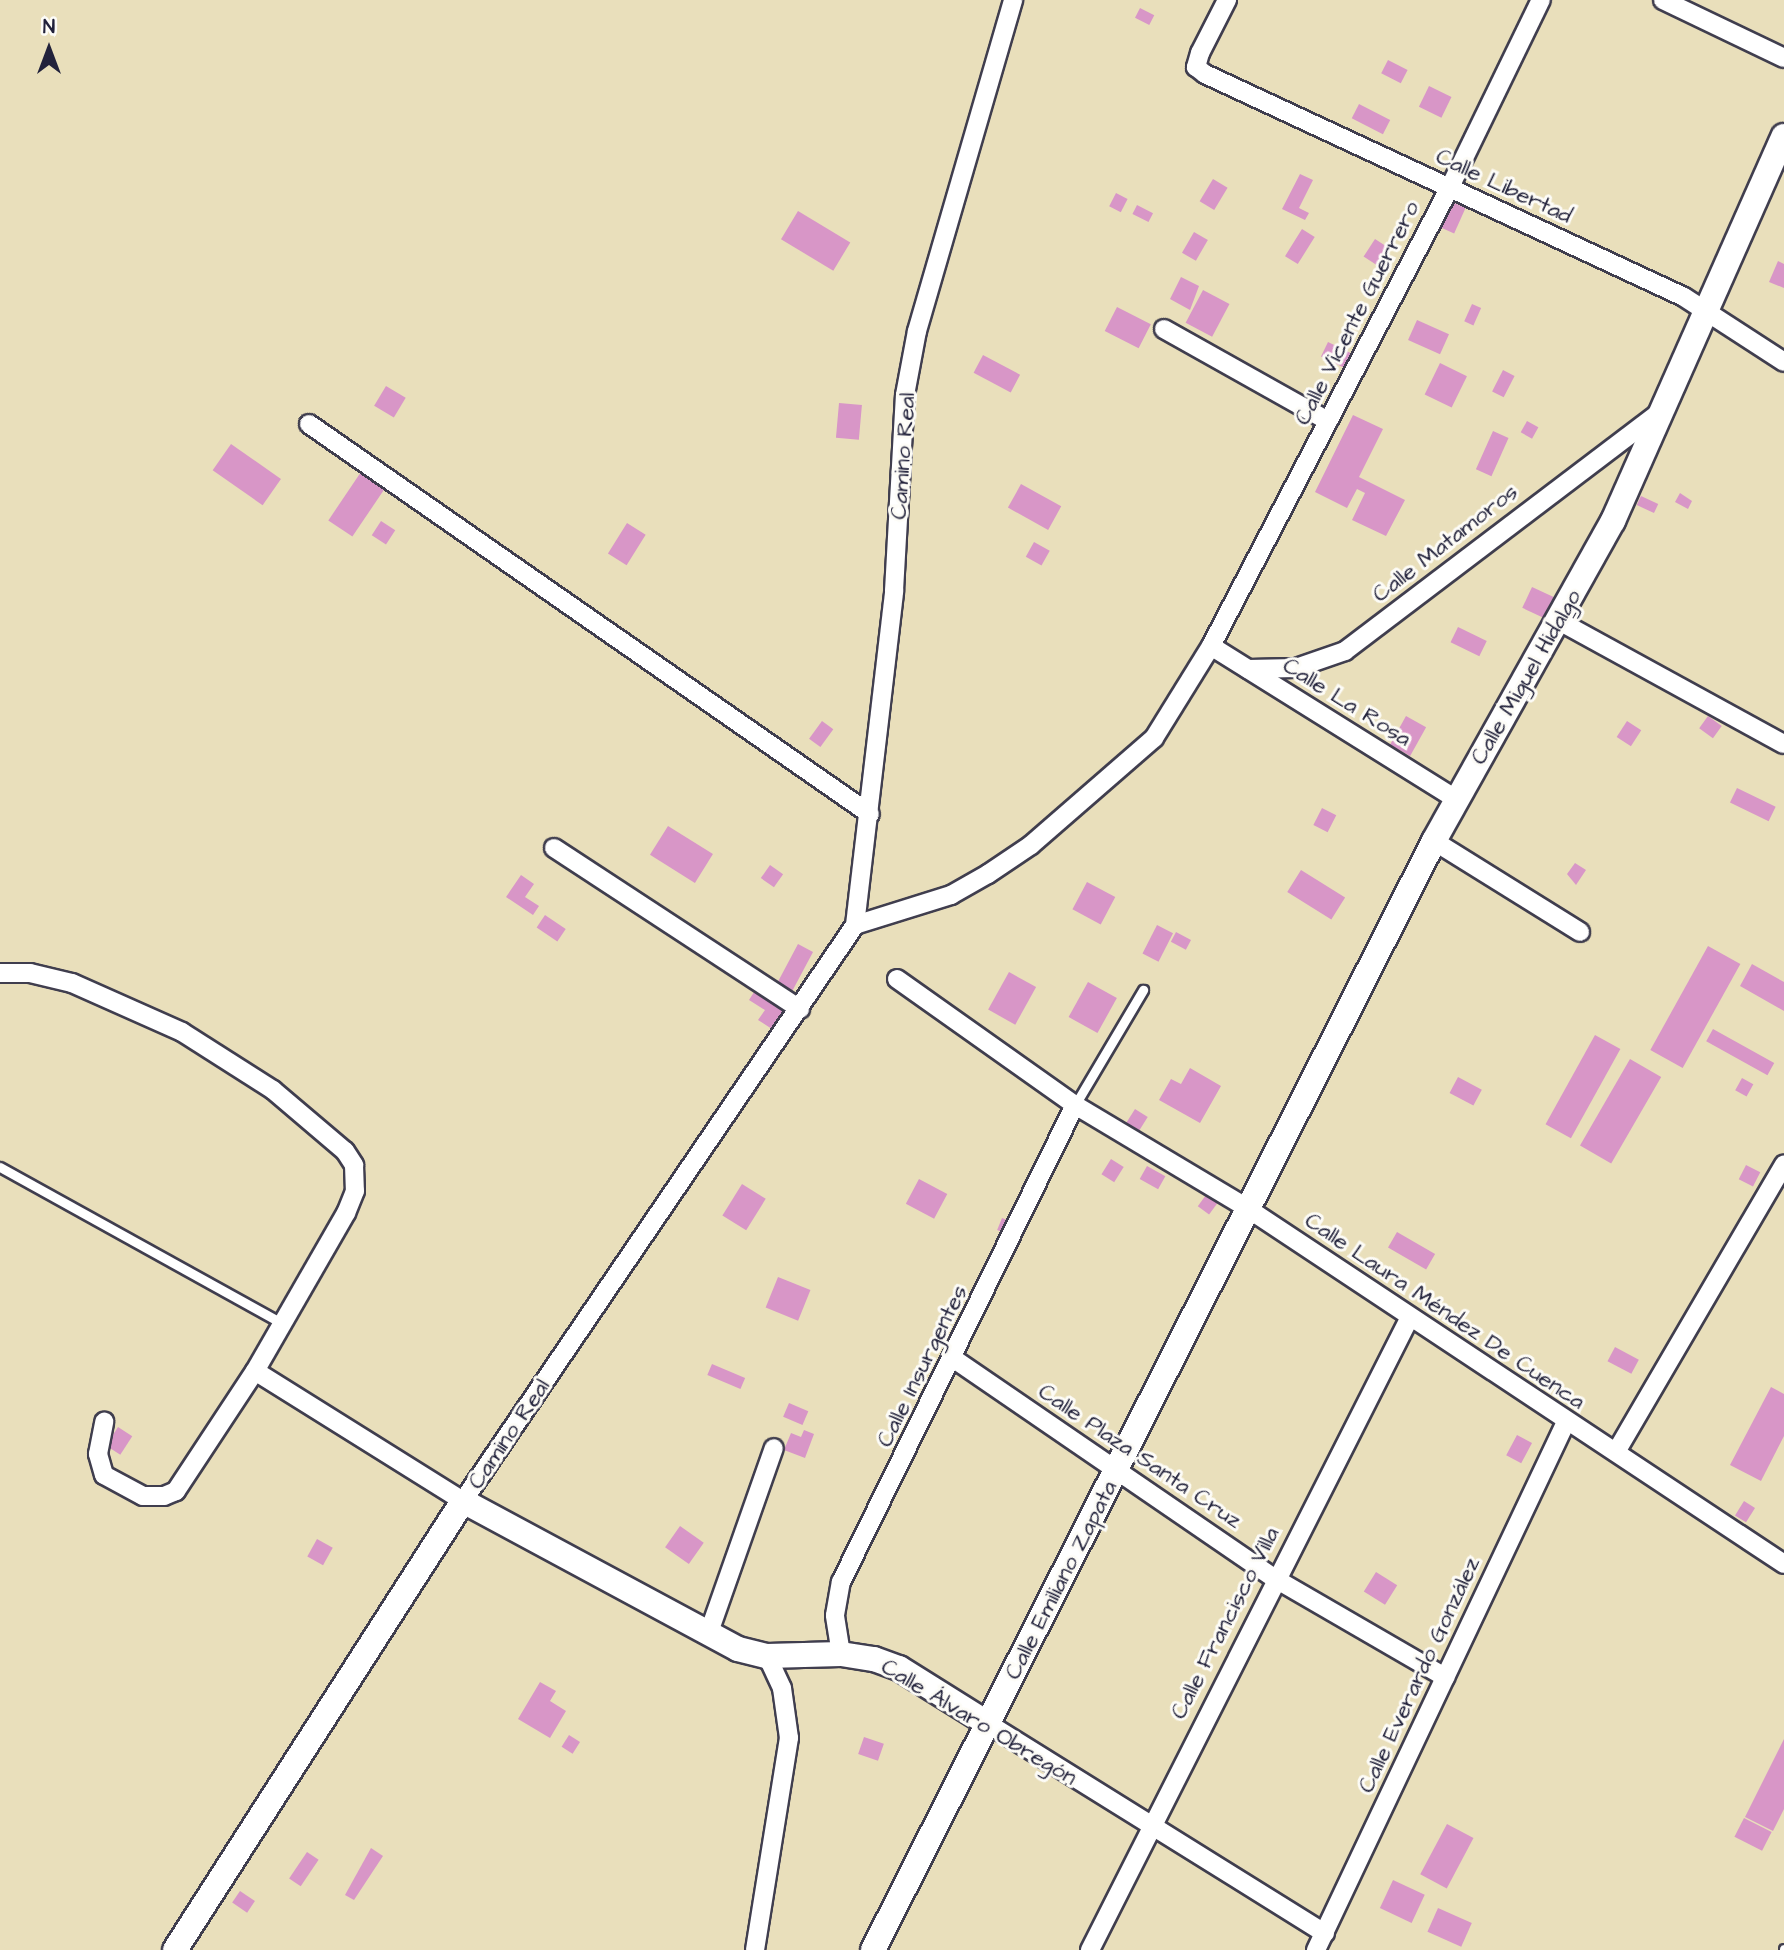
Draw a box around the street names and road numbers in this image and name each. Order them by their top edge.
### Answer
street label: Calle Libertad [1432,142,1576,230]
street label: Calle Vicente Guerrero [1288,196,1426,430]
street label: Camino Real [885,392,921,520]
street label: Calle Matamoros [1367,478,1523,608]
street label: Calle Miguel Hidalgo [1465,585,1587,769]
street label: Calle La Rosa [1278,652,1416,752]
street label: Calle Laura Méndez De Cuenca [1300,1207,1590,1415]
street label: Calle Insurgentes [871,1280,973,1452]
street label: Camino Real [462,1374,556,1494]
street label: Calle Plaza Santa Cruz [1033,1378,1247,1534]
street label: Calle Emiliano Zapata [999,1476,1123,1684]
street label: Calle Francisco Villa [1165,1522,1285,1724]
street label: Calle Everardo González [1352,1553,1486,1797]
street label: Calle Álvaro Obregón [876,1653,1082,1791]

